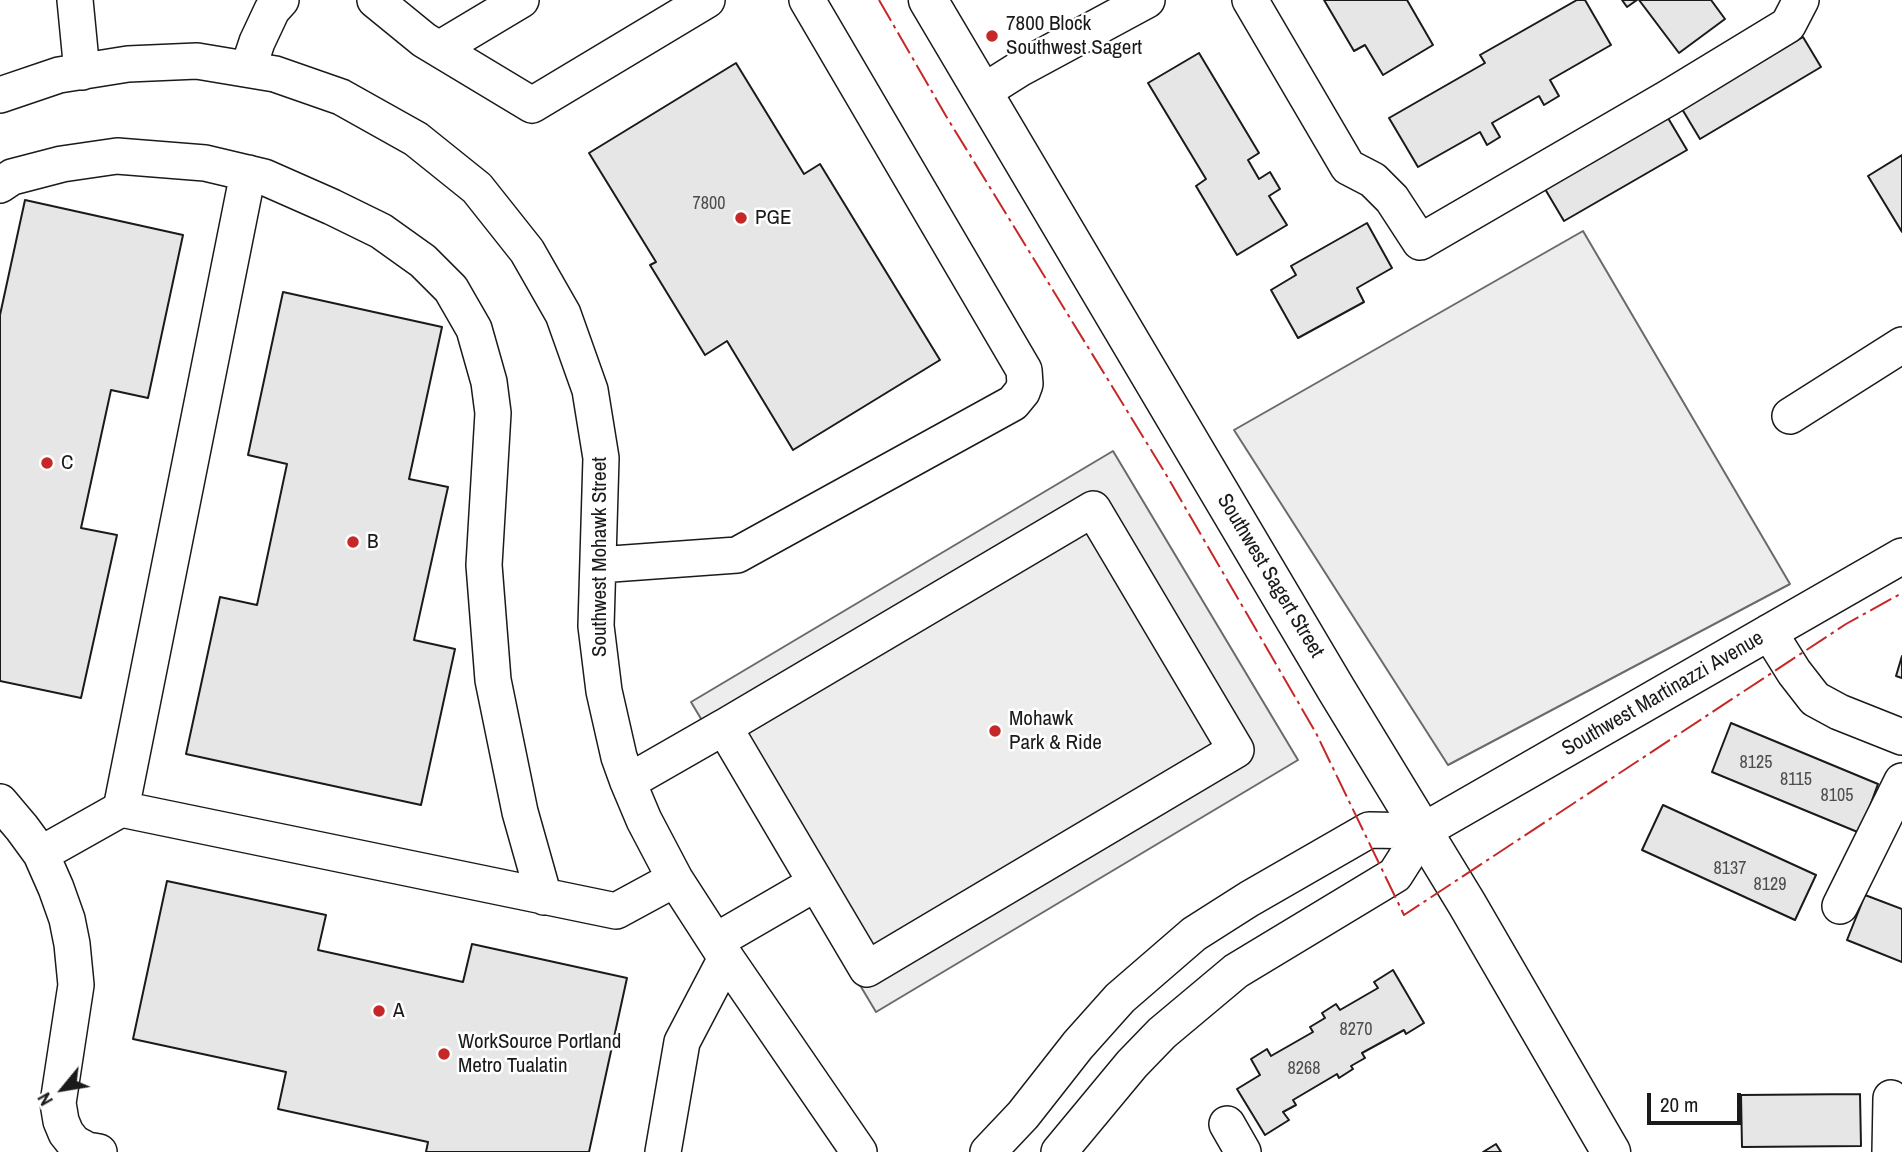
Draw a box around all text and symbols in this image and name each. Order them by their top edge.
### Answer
place label: 7800 Block Southwest Sagert [1006,11,1142,61]
marker: 7800 Block Southwest Sagert [984,28,1000,44]
house number: 7800 [693,193,725,215]
place label: PGE [755,205,791,231]
marker: PGE [733,210,749,226]
place label: C [61,450,73,476]
marker: C [39,455,55,471]
street label: Southwest Mohawk Street [587,457,613,657]
street label: Southwest Sagert Street [1211,490,1329,662]
place label: B [367,529,378,555]
marker: B [345,534,361,550]
street label: Southwest Martinazzi Avenue [1558,626,1768,762]
place label: Mohawk Park & Ride [1009,706,1102,756]
marker: Mohawk Park & Ride [987,723,1003,739]
house number: 8125 [1740,752,1772,774]
house number: 8115 [1780,769,1812,791]
house number: 8105 [1821,785,1853,807]
house number: 8137 [1714,858,1746,880]
house number: 8129 [1754,874,1786,896]
place label: A [393,998,404,1024]
marker: A [371,1003,387,1019]
house number: 8270 [1340,1019,1372,1041]
place label: WorkSource Portland Metro Tualatin [458,1029,621,1079]
marker: WorkSource Portland Metro Tualatin [436,1046,452,1062]
north arrow [28,1054,98,1124]
house number: 8268 [1288,1058,1320,1080]
scale bar [1650,1078,1744,1122]
text: N [31,1088,59,1111]
text: 20 m [1660,1090,1698,1119]

